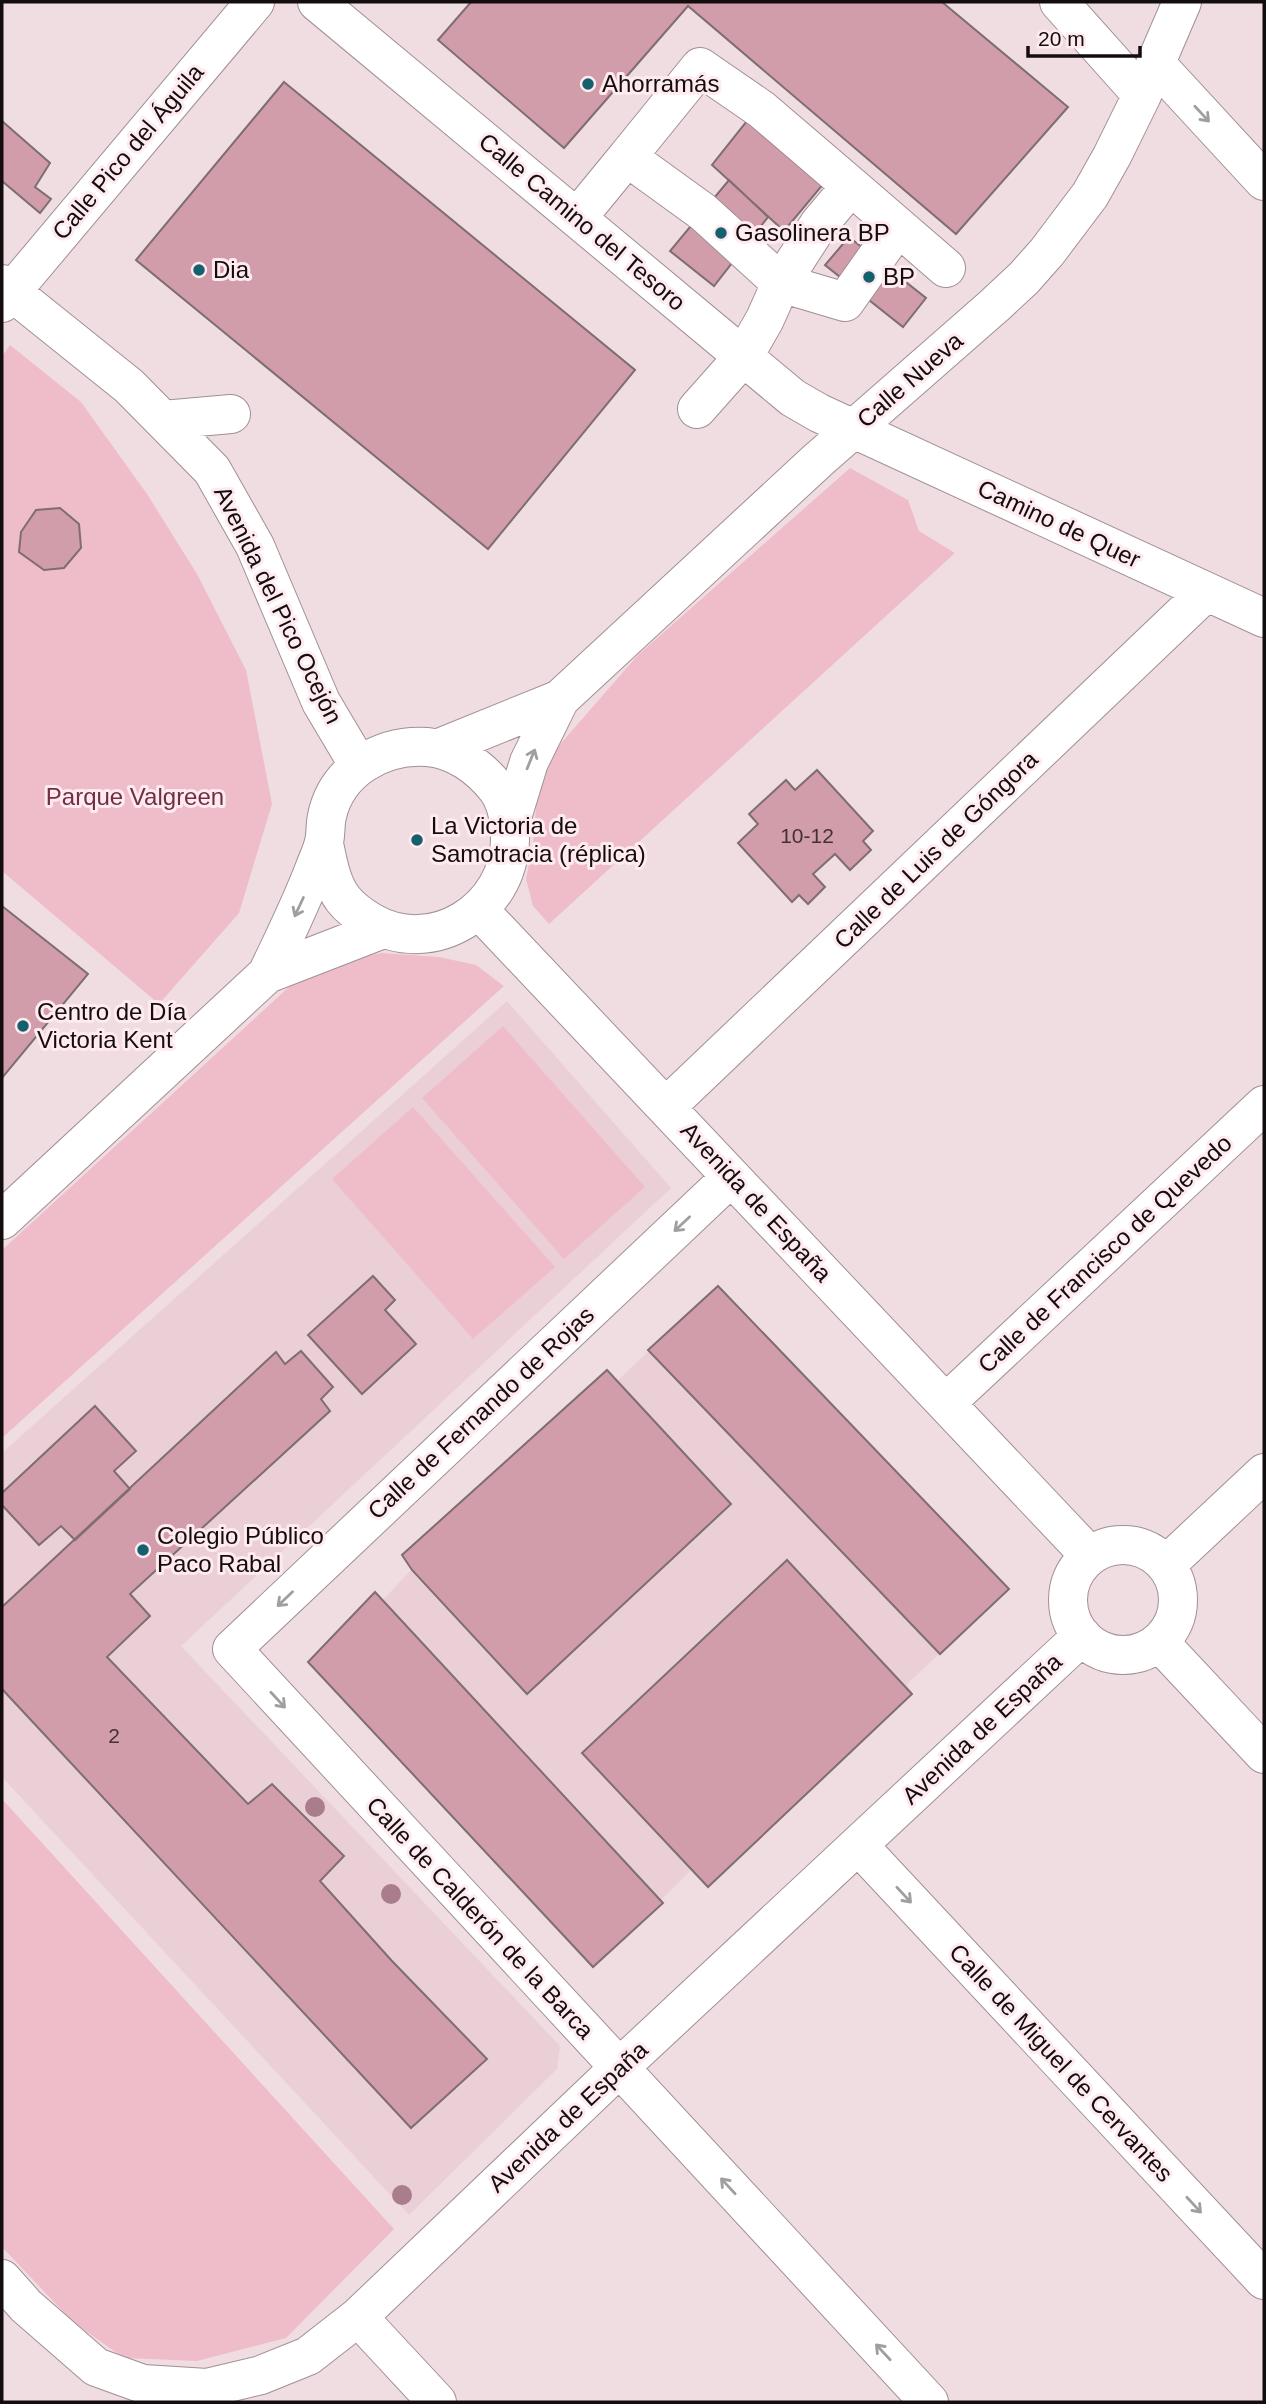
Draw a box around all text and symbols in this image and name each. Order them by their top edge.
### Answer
scale bar [1028,14,1140,58]
text: 20 m [1038,27,1085,50]
street label: Calle Pico del Águila [47,58,209,245]
place label: Ahorramás [602,70,719,97]
marker: Ahorramás [580,76,596,92]
one-way arrow [1194,105,1210,123]
street label: Calle Camino del Tesoro [474,127,691,316]
place label: Gasolinera BP [735,219,890,246]
marker: Gasolinera BP [713,225,729,241]
place label: Dia [213,256,250,283]
marker: Dia [191,262,207,278]
place label: BP [883,263,915,290]
marker: BP [861,269,877,285]
street label: Calle Nueva [851,326,968,433]
street label: Camino de Quer [974,474,1145,573]
street label: Avenida del Pico Ocejón [209,482,348,728]
street label: Calle de Luis de Góngora [828,745,1043,954]
one-way arrow [525,749,538,771]
park label: Parque Valgreen [46,783,224,810]
place label: La Victoria de Samotracia (réplica) [431,812,646,867]
house number: 10-12 [780,824,834,847]
marker: La Victoria de Samotracia (réplica) [409,832,425,848]
one-way arrow [291,896,305,917]
place label: Centro de Día Victoria Kent [37,998,187,1053]
marker: Centro de Día Victoria Kent [15,1018,31,1034]
street label: Avenida de España [676,1116,838,1287]
street label: Calle de Francisco de Quevedo [973,1129,1237,1378]
one-way arrow [674,1215,691,1232]
street label: Calle de Fernando de Rojas [362,1301,599,1524]
place label: Colegio Público Paco Rabal [157,1522,324,1577]
marker: Colegio Público Paco Rabal [135,1542,151,1558]
one-way arrow [277,1590,294,1607]
street label: Avenida de España [896,1647,1067,1809]
one-way arrow [270,1691,286,1709]
house number: 2 [108,1724,120,1747]
street label: Calle de Calderón de la Barca [361,1791,600,2044]
one-way arrow [896,1886,913,1903]
street label: Calle de Miguel de Cervantes [944,1938,1179,2187]
street label: Avenida de España [482,2035,653,2197]
one-way arrow [720,2177,736,2195]
one-way arrow [1185,2196,1202,2213]
one-way arrow [874,2344,891,2361]

